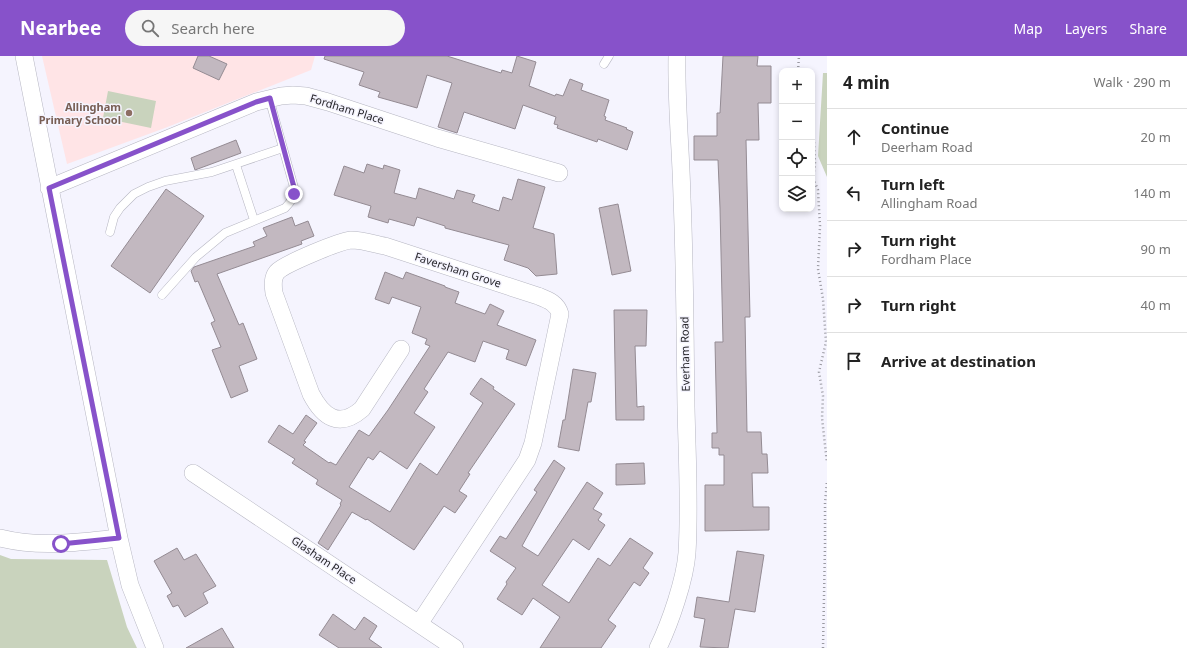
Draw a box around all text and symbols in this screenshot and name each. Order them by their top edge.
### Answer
search box [125,10,405,46]
text: Nearbee [20,15,101,41]
icon: search [139,17,161,39]
text: Search here [171,18,255,38]
text: Map [1014,19,1043,38]
text: Layers [1065,19,1107,38]
text: Share [1129,19,1167,38]
map controls [779,68,815,212]
button: + [779,68,815,104]
text: 4 min [843,71,890,94]
text: Walk · 290 m [1093,73,1171,91]
street label: Fordham Place [308,90,386,127]
place label: Allingham Primary School [39,99,121,127]
button: − [779,104,815,140]
marker: Allingham Primary School [124,108,134,118]
text: Continue [881,118,949,138]
icon: ahead [843,126,865,148]
text: 20 m [1141,128,1171,146]
text: Deerham Road [881,138,973,156]
button: locate [779,140,815,176]
text: Turn left [881,174,945,194]
button: layers [779,176,815,212]
icon: left [843,182,865,204]
text: 140 m [1133,184,1171,202]
route end [285,185,303,203]
text: Allingham Road [881,194,978,212]
text: Turn right [881,230,956,250]
icon: right [843,238,865,260]
text: 90 m [1141,240,1171,258]
street label: Faversham Grove [413,248,503,291]
text: Fordham Place [881,250,972,268]
icon: right [843,294,865,316]
text: Turn right [881,295,956,315]
text: 40 m [1141,296,1171,314]
street label: Everham Road [676,316,693,392]
icon: arrive [843,350,865,372]
text: Arrive at destination [881,351,1036,371]
street label: Glasham Place [289,532,360,587]
route start [52,535,70,553]

